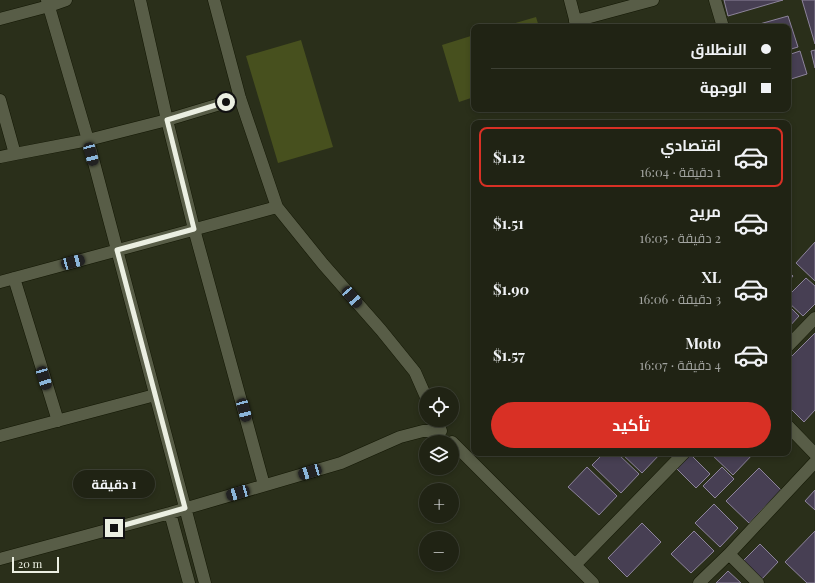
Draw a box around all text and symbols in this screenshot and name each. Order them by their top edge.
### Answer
text: الانطلاق [691,39,747,59]
text: الوجهة [700,77,747,97]
route start [217,93,235,111]
text: اقتصادي [661,135,721,155]
icon: car [733,139,769,175]
car [82,141,100,167]
text: $1.12 [493,147,525,167]
text: 1 دقيقة · 16:04 [640,163,721,180]
text: مريح [689,201,721,221]
icon: car [733,205,769,241]
text: $1.51 [493,213,524,233]
text: 2 دقيقة · 16:05 [640,229,721,246]
car [60,253,86,271]
text: XL [701,267,721,287]
icon: car [733,271,769,307]
text: $1.90 [493,279,529,299]
car [340,284,364,310]
text: 3 دقيقة · 16:06 [639,290,721,307]
text: Moto [685,333,721,353]
icon: car [733,337,769,373]
text: $1.57 [493,345,525,365]
text: 4 دقيقة · 16:07 [640,356,721,373]
car [35,365,53,391]
map controls [419,387,459,571]
button: locate [419,387,459,427]
car [235,397,253,423]
button: تأكيد [491,402,771,448]
button: layers [419,435,459,475]
car [297,463,323,481]
callout: 1 دقيقة [73,470,155,498]
text: 1 دقيقة [92,475,136,492]
button: + [419,483,459,523]
car [225,484,251,502]
route end [105,519,123,537]
button: − [419,531,459,571]
scale bar [12,555,59,574]
text: 20 m [18,556,42,571]

